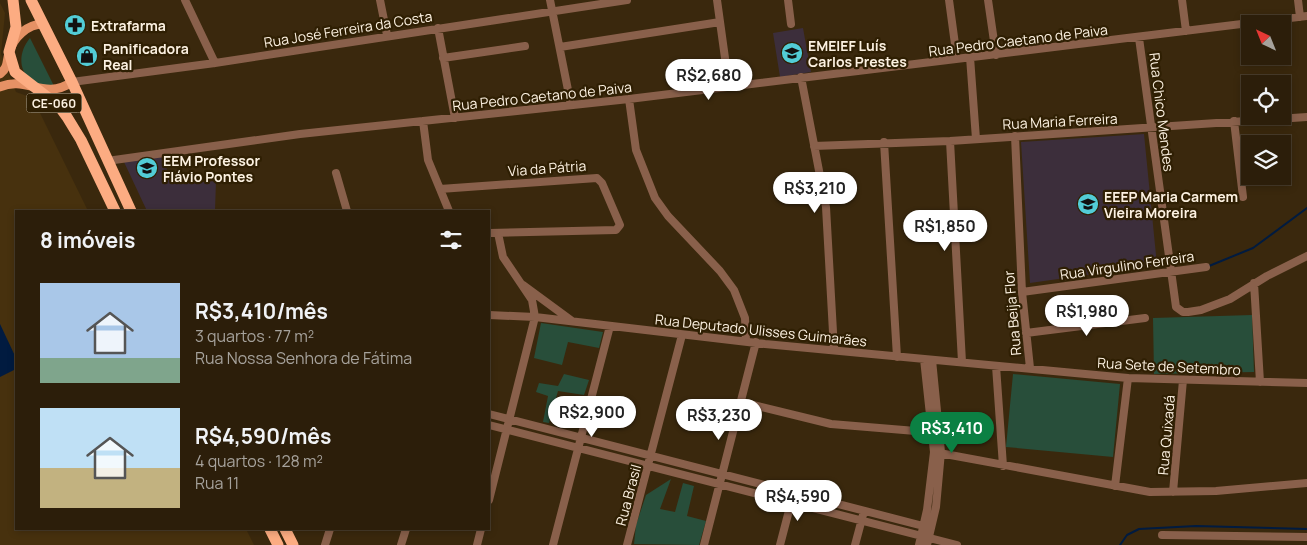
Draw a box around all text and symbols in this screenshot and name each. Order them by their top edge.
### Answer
street label: Rua José Ferreira da Costa [262,6,434,52]
pharmacy icon: Extrafarma [63,13,87,37]
north arrow [1241,15,1291,65]
map controls [1241,15,1291,185]
place label: Extrafarma [91,16,166,35]
street label: Rua Pedro Caetano de Paiva [927,20,1109,60]
place label: EMEIEF Luís Carlos Prestes [808,36,907,71]
place label: Panificadora Real [103,39,189,74]
school or university icon: EMEIEF Luís Carlos Prestes [780,41,804,65]
shop icon: Panificadora Real [75,44,99,68]
street label: Rua Chico Mendes [1145,51,1179,173]
pin: R$2,680 [663,58,755,101]
text: R$2,680 [676,64,742,86]
button: locate [1241,75,1291,125]
street label: Rua Pedro Caetano de Paiva [451,77,633,115]
road number: CE-060 [27,94,82,112]
street label: Rua Maria Ferreira [1002,109,1118,133]
button: layers [1241,135,1291,185]
place label: EEM Professor Flávio Pontes [163,151,260,186]
school or university icon: EEM Professor Flávio Pontes [135,156,159,180]
street label: Via da Pátria [507,156,587,180]
pin: R$3,210 [769,172,861,214]
text: R$3,210 [784,177,846,199]
place label: EEEP Maria Carmem Vieira Moreira [1104,187,1238,222]
school or university icon: EEEP Maria Carmem Vieira Moreira [1076,192,1100,216]
pin: R$1,850 [899,210,991,252]
text: R$1,850 [914,215,976,237]
text: 8 imóveis [40,226,135,254]
icon: filters [437,226,465,254]
street label: Rua Virgulino Ferreira [1059,246,1195,284]
street label: Rua Beija Flor [999,270,1025,356]
pin: R$1,980 [1041,294,1133,337]
text: R$3,410/mês [195,297,328,325]
text: R$1,980 [1056,300,1118,322]
icon: home [80,303,140,363]
street label: Rua Deputado Ulisses Guimarães [654,309,868,351]
text: 3 quartos · 77 m² [195,325,314,347]
text: Rua Nossa Senhora de Fátima [195,347,412,369]
street label: Rua Sete de Setembro [1097,353,1241,379]
street label: Rua Quixadá [1153,394,1179,476]
pin: R$2,900 [546,396,638,438]
pin: R$3,230 [673,398,765,441]
text: R$2,900 [559,401,625,423]
text: R$3,230 [687,404,751,426]
pin: R$3,410 [906,412,998,454]
text: R$3,410 [921,417,983,439]
text: R$4,590/mês [195,422,331,450]
icon: home [80,428,140,488]
text: 4 quartos · 128 m² [195,450,323,472]
street label: Rua Brasil [611,462,645,528]
text: Rua 11 [195,472,239,494]
pin: R$4,590 [752,480,844,522]
text: R$4,590 [766,485,830,507]

